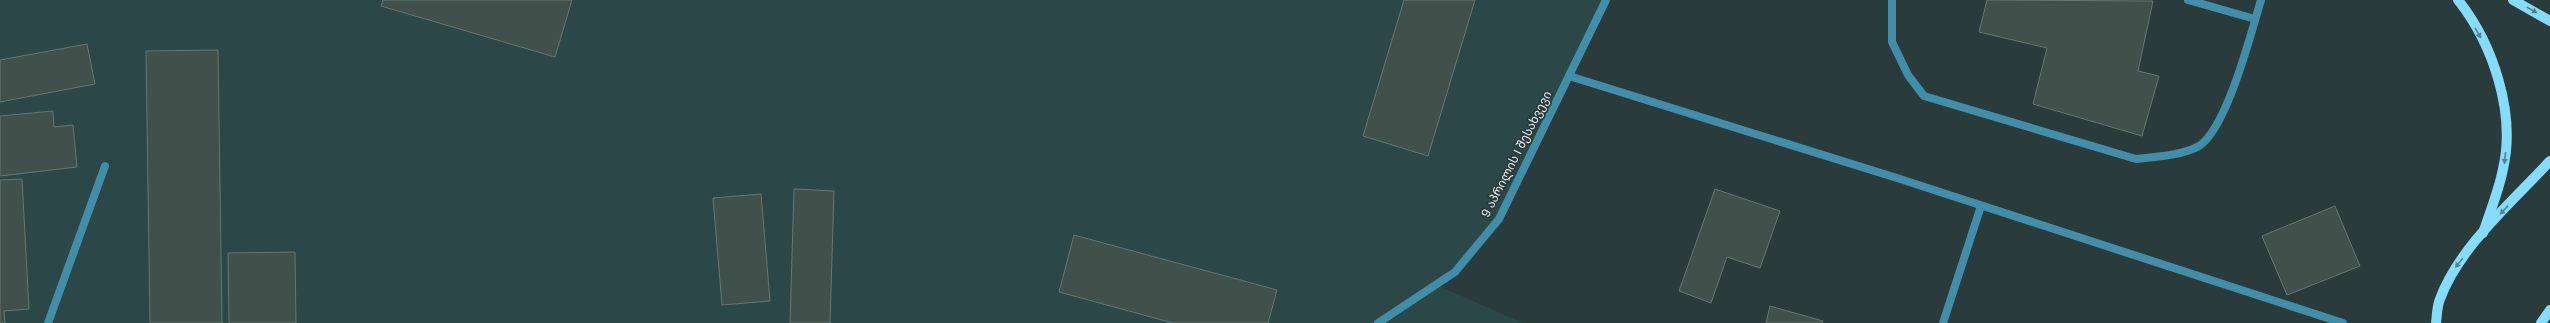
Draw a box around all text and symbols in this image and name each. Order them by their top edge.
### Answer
one-way arrow [2526,7,2537,14]
one-way arrow [2475,27,2482,39]
street label: 9 აპრილის I შესახვევი [1477,88,1555,220]
one-way arrow [2501,152,2508,164]
one-way arrow [2500,205,2509,215]
one-way arrow [2455,258,2463,269]

